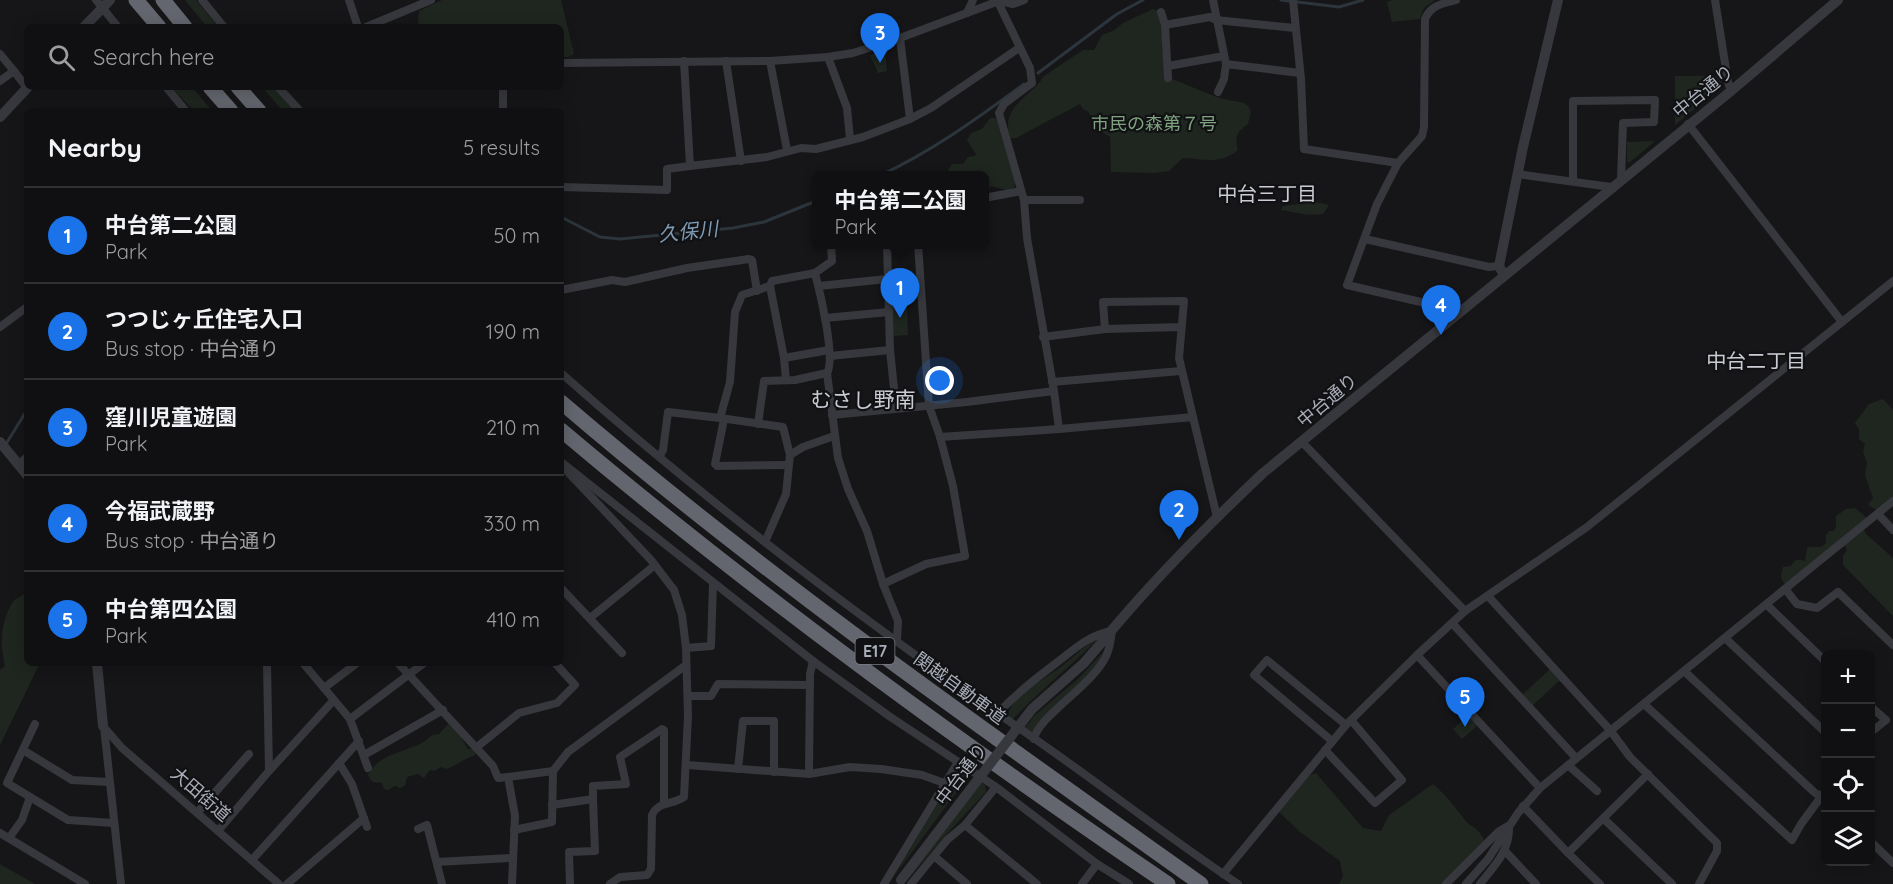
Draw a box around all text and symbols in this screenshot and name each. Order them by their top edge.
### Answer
pin: 3 [860,14,900,63]
search box [24,24,564,90]
icon: search [45,41,78,74]
text: Search here [93,43,214,71]
street label: 中台通り [1668,59,1738,123]
park label: 市民の森第７号 [1091,112,1217,135]
text: Nearby [48,131,142,164]
text: 5 results [463,135,540,160]
popup [812,171,989,249]
district label: 中台三丁目 [1217,181,1317,206]
text: 中台第二公園 [834,186,967,214]
text: 中台第二公園 [105,211,237,239]
text: Park [834,214,877,239]
water label: 久保川 [657,215,721,247]
text: 1 [64,223,71,248]
text: 50 m [494,223,540,248]
text: Park [105,239,147,264]
pin: 1 [880,268,920,318]
pin: 4 [1422,286,1460,335]
text: つつじヶ丘住宅入口 [105,305,303,333]
text: 2 [62,319,73,344]
text: 190 m [486,319,540,344]
text: Bus stop · 中台通り [105,336,279,361]
district label: 中台二丁目 [1706,348,1806,373]
your location [925,366,954,395]
street label: 中台通り [1292,368,1362,432]
district label: むさし野南 [811,386,916,412]
text: 窪川児童遊園 [105,403,237,431]
text: 3 [62,415,73,440]
text: 210 m [486,415,540,440]
text: Park [105,431,147,456]
pin: 2 [1160,490,1198,540]
text: 今福武蔵野 [105,497,215,525]
text: 4 [62,511,73,536]
text: 330 m [483,511,540,536]
text: Bus stop · 中台通り [105,528,279,553]
text: 中台第四公園 [105,595,237,623]
text: 5 [62,607,73,632]
text: 410 m [487,607,540,632]
text: Park [105,623,147,648]
road number: E17 [856,638,894,664]
street label: 関越自動車道 [910,647,1010,729]
map controls [1821,650,1875,866]
button: + [1821,650,1875,704]
pin: 5 [1446,678,1484,727]
button: − [1821,704,1875,758]
street label: 中台通り [930,738,992,810]
button: locate [1821,758,1875,812]
street label: 大田街道 [166,762,236,826]
button: layers [1821,812,1875,866]

